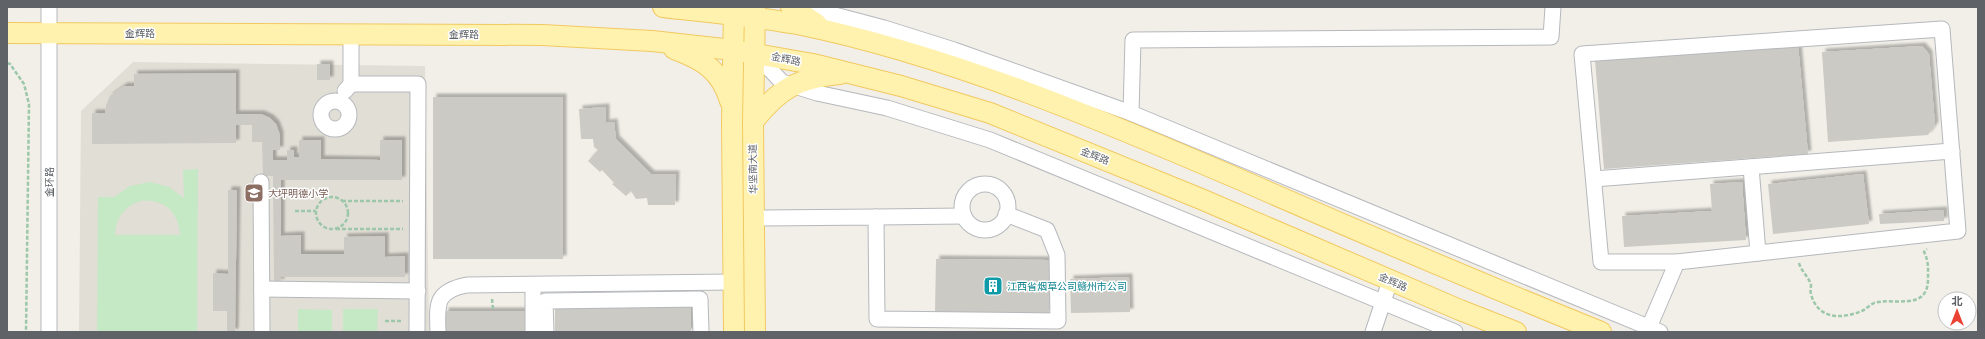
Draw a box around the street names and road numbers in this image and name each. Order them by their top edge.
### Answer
street label: 金辉路 [125,28,155,39]
street label: 金辉路 [449,29,479,40]
street label: 金辉路 [770,51,802,67]
street label: 华坚南大道 [747,144,759,194]
street label: 金辉路 [1079,145,1111,167]
street label: 金环路 [44,167,55,197]
street label: 金辉路 [1377,271,1409,293]

